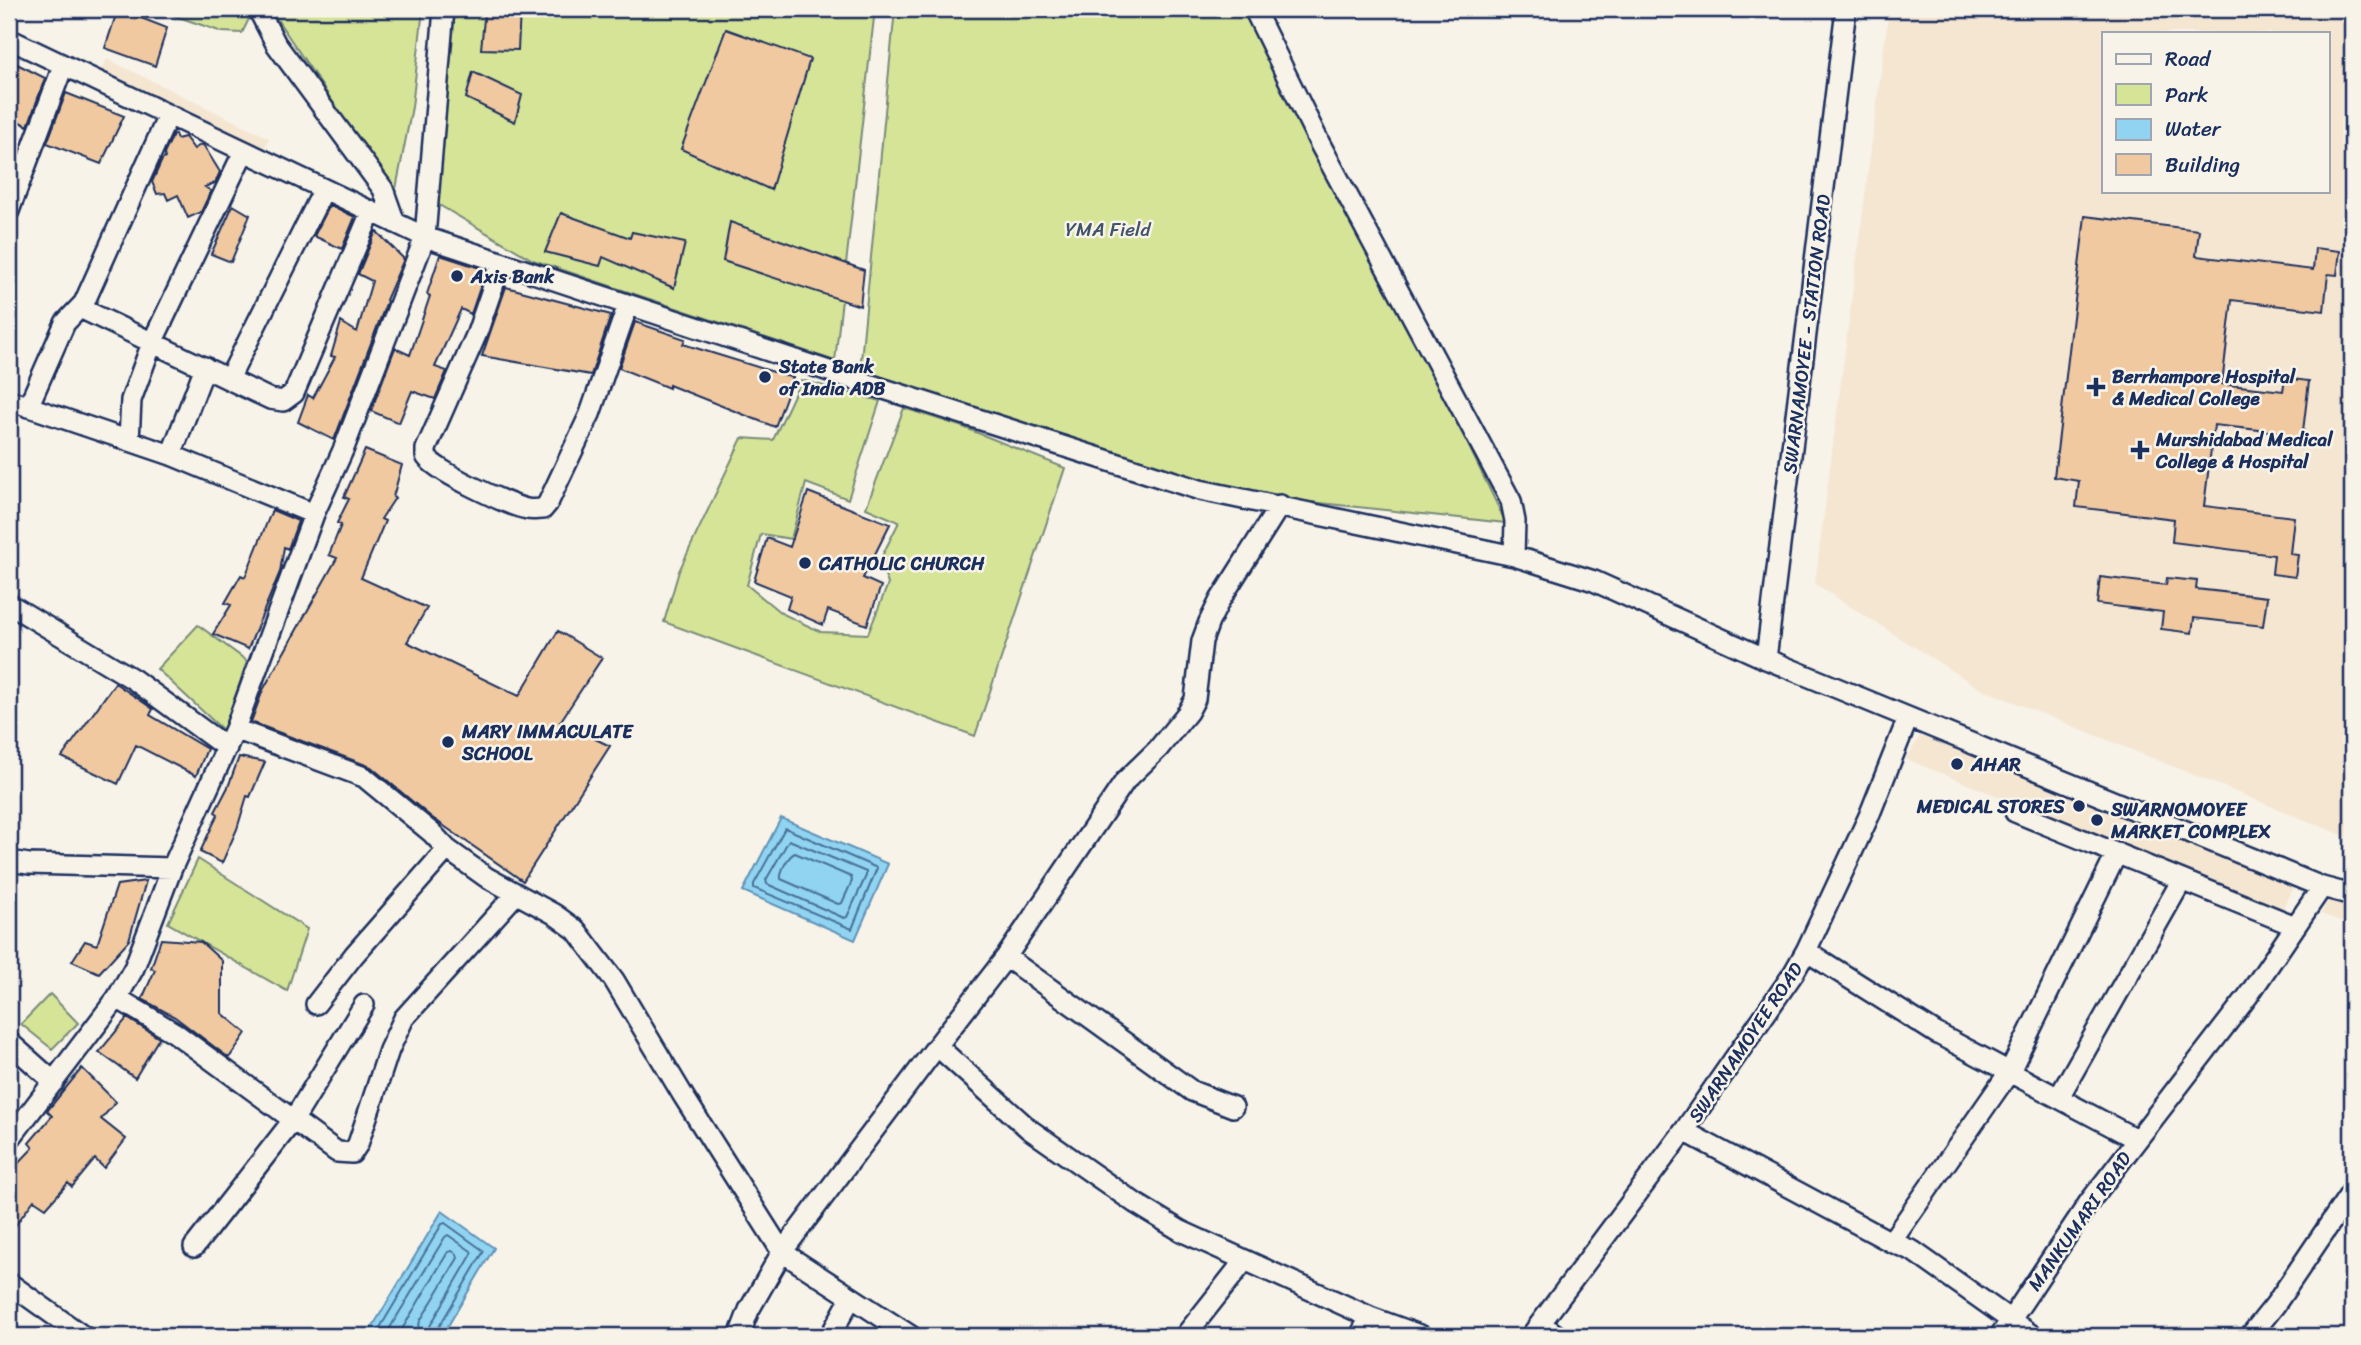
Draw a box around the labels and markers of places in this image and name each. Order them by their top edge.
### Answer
place label: Axis Bank [470,260,555,293]
marker: Axis Bank [449,268,465,284]
place label: State Bank of India ADB [778,350,885,405]
place label: Berrhampore Hospital & Medical College [2112,360,2297,415]
marker: State Bank of India ADB [757,369,773,385]
marker: Berrhampore Hospital & Medical College [2086,377,2106,397]
place label: Murshidabad Medical College & Hospital [2155,423,2333,478]
marker: Murshidabad Medical College & Hospital [2130,440,2150,460]
place label: CATHOLIC CHURCH [818,547,985,580]
marker: CATHOLIC CHURCH [797,555,813,571]
place label: MARY IMMACULATE SCHOOL [461,715,634,770]
marker: MARY IMMACULATE SCHOOL [440,734,456,750]
place label: AHAR [1970,748,2021,781]
marker: AHAR [1949,756,1965,772]
place label: MEDICAL STORES [1916,790,2065,823]
place label: SWARNOMOYEE MARKET COMPLEX [2110,793,2271,848]
marker: MEDICAL STORES [2071,798,2087,814]
marker: SWARNOMOYEE MARKET COMPLEX [2089,812,2105,828]

